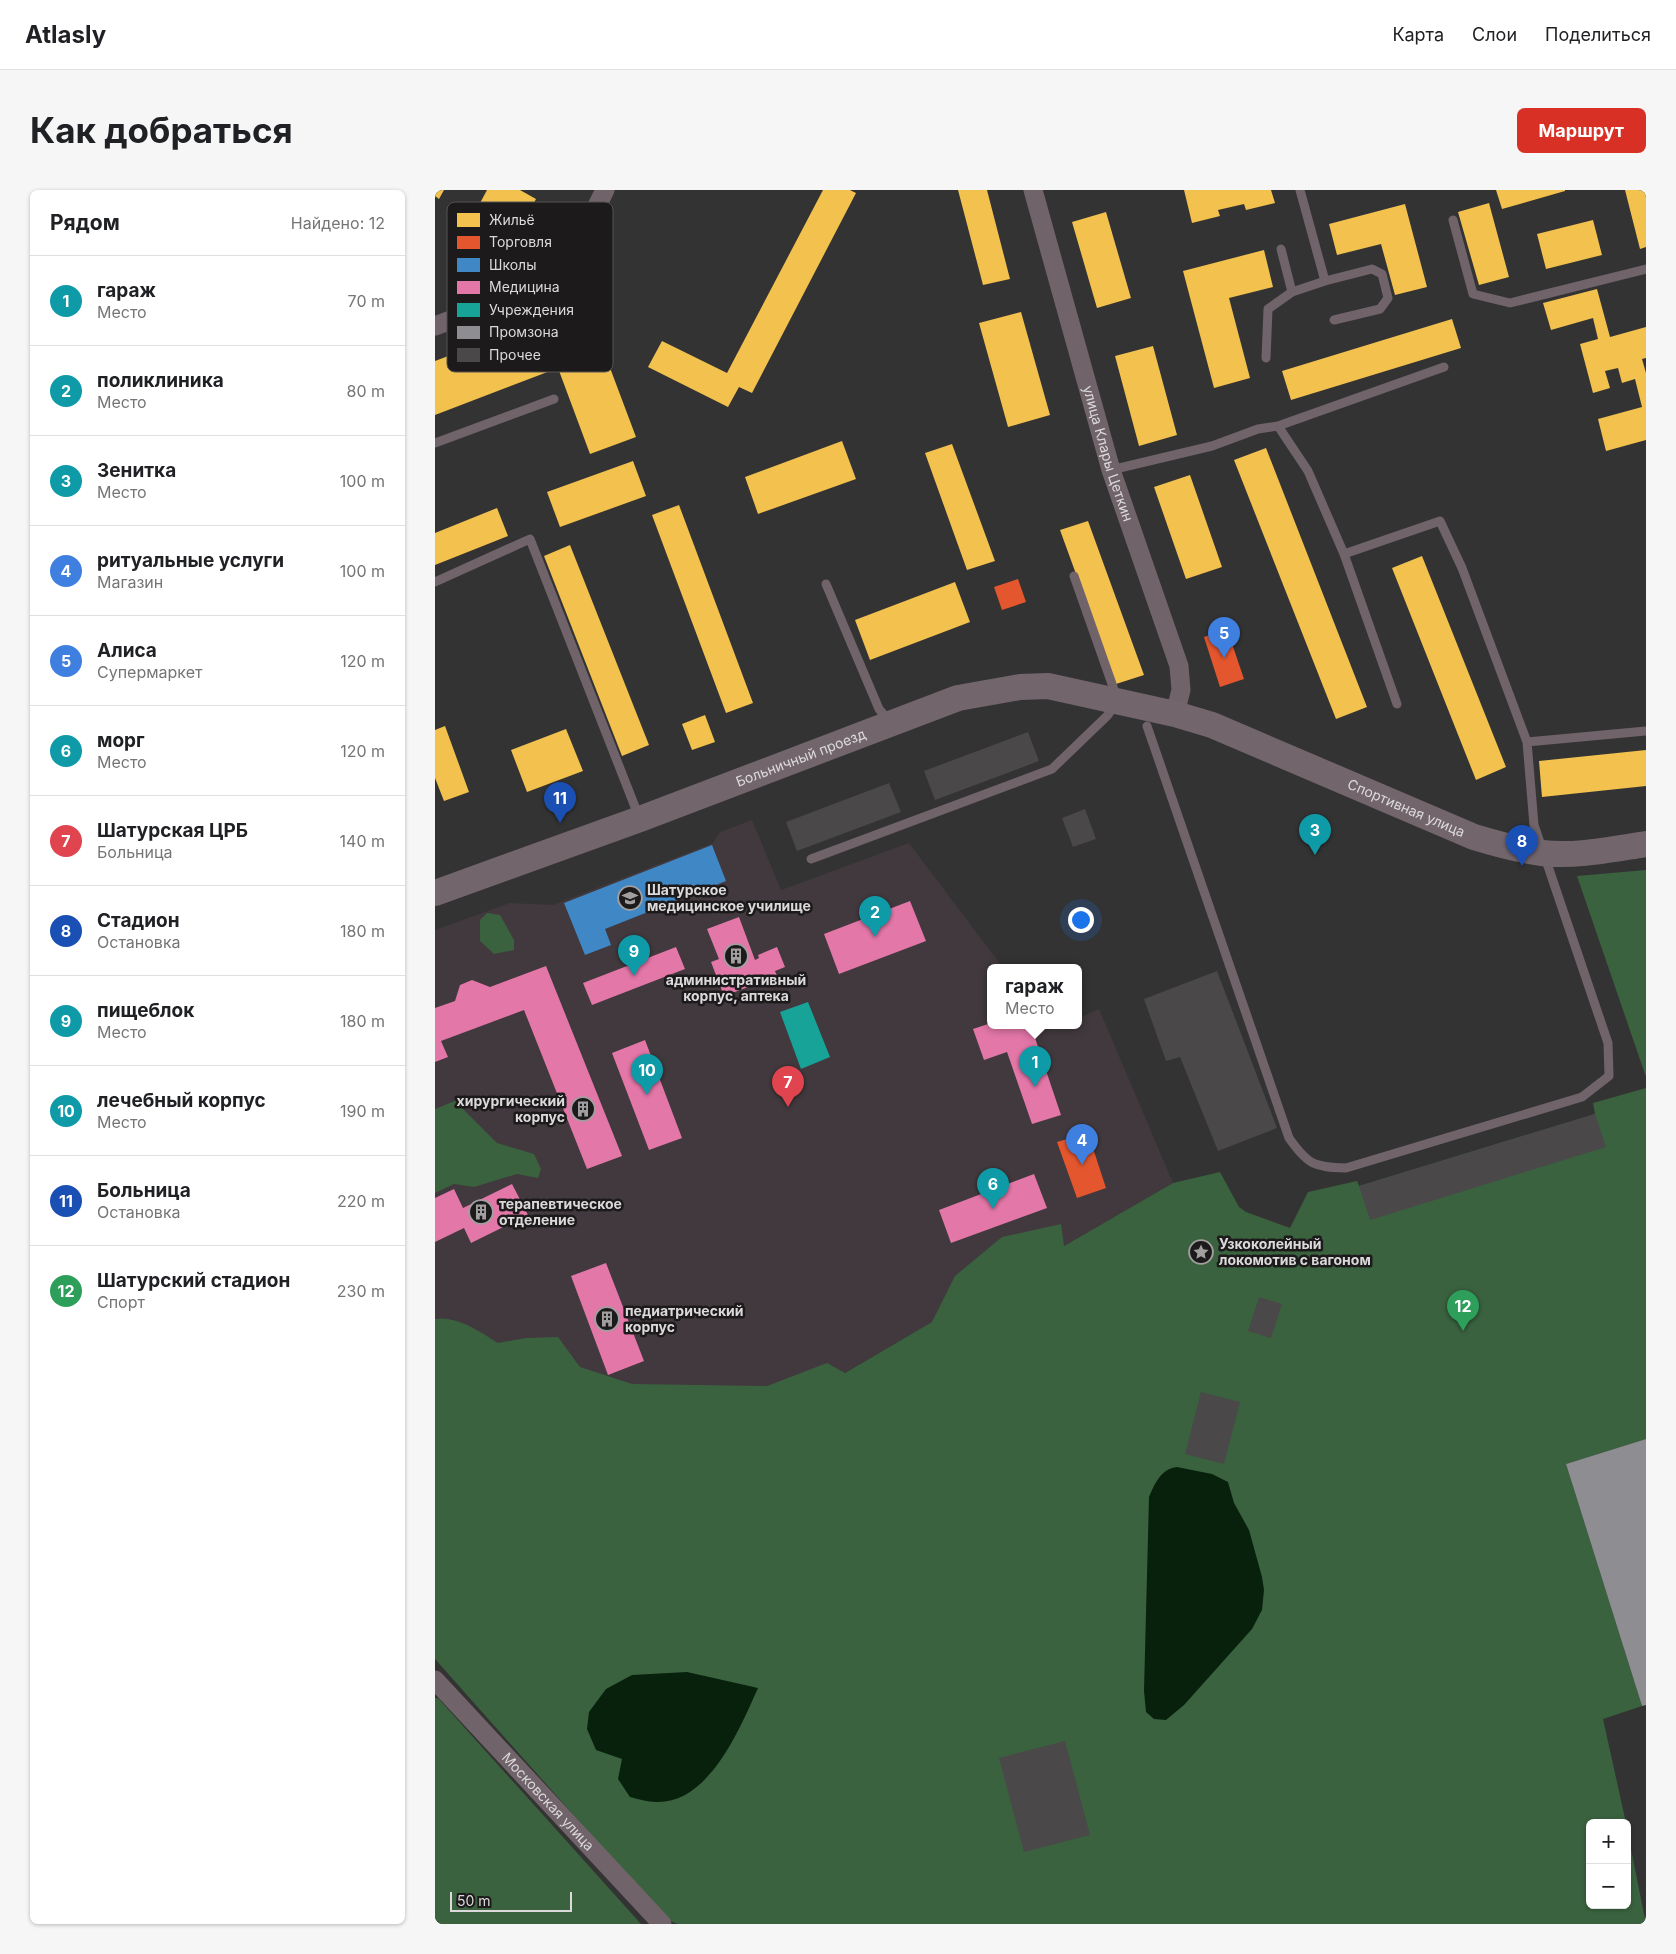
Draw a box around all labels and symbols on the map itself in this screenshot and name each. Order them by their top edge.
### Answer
legend [447,202,613,372]
text: Жильё [489,211,535,228]
text: Торговля [489,233,552,250]
text: Школы [489,256,536,273]
text: Медицина [489,278,560,295]
text: Учреждения [489,301,574,318]
text: Промзона [489,323,559,340]
text: Прочее [489,346,541,363]
street label: улица Клары Цеткин [1080,384,1137,524]
pin: 5 [1208,617,1240,658]
street label: Больничный проезд [733,725,868,790]
street label: Спортивная улица [1345,775,1468,840]
pin: 11 [544,782,576,823]
pin: 3 [1299,814,1331,855]
pin: 8 [1506,825,1538,866]
place label: Шатурское медицинское училище [647,881,811,914]
school or university icon: Шатурское медицинское училище [617,885,643,911]
pin: 2 [859,896,891,937]
your location [1068,907,1094,933]
pin: 9 [618,935,650,976]
building icon: административный корпус, аптека [723,943,749,969]
place label: административный корпус, аптека [666,971,806,1004]
pin: 1 [1019,1046,1051,1087]
pin: 10 [631,1054,663,1095]
pin: 7 [772,1066,804,1107]
place label: хирургический корпус [457,1092,565,1125]
building icon: хирургический корпус [570,1096,596,1122]
pin: 4 [1066,1124,1098,1165]
pin: 6 [977,1168,1009,1209]
place label: терапевтическое отделение [499,1195,622,1228]
building icon: терапевтическое отделение [468,1199,494,1225]
place label: Узкоколейный локомотив с вагоном [1219,1235,1371,1268]
place icon: Узкоколейный локомотив с вагоном [1188,1239,1214,1265]
pin: 12 [1447,1290,1479,1331]
place label: педиатрический корпус [625,1302,744,1335]
building icon: педиатрический корпус [594,1306,620,1332]
street label: Московская улица [499,1749,598,1854]
scale bar [450,1889,573,1912]

